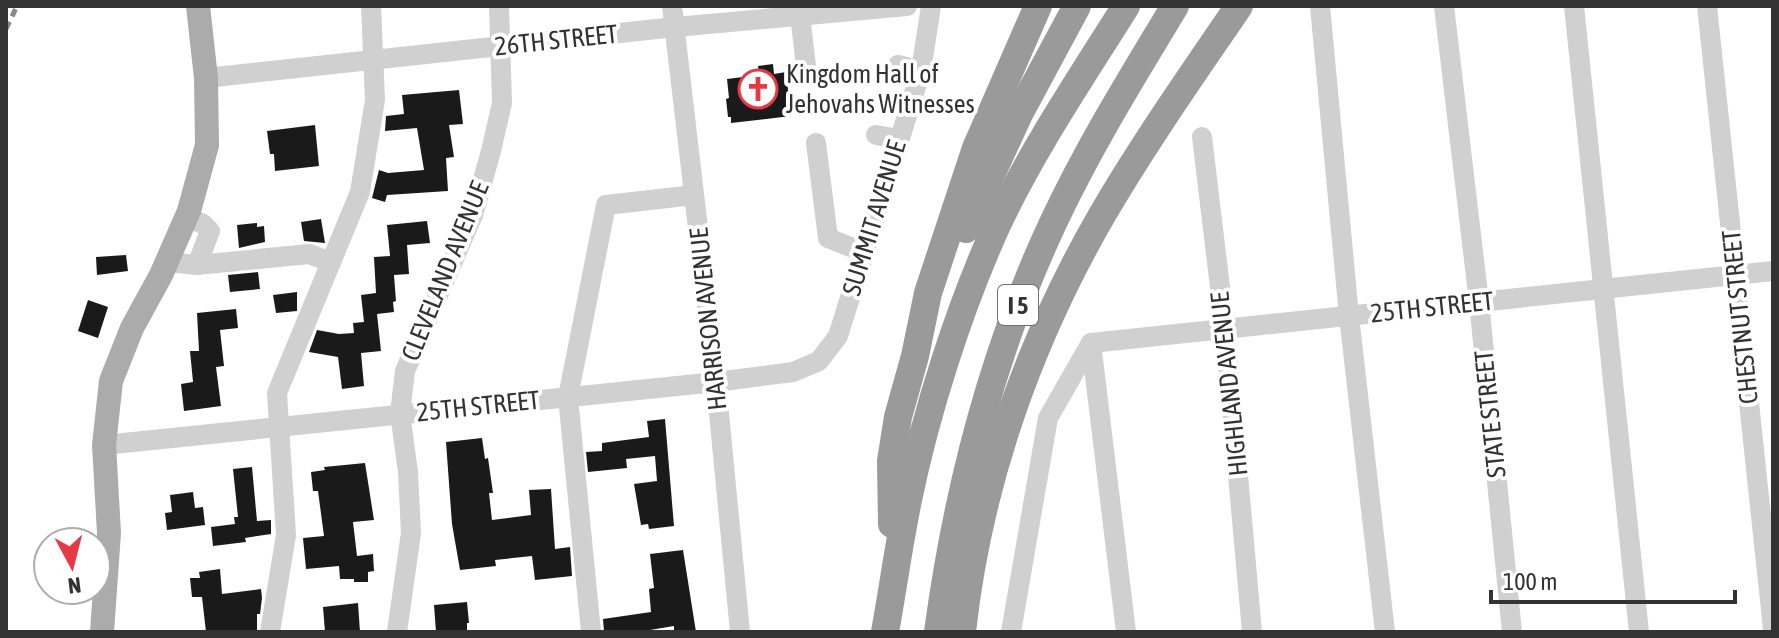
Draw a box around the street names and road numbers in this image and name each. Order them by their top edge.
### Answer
street label: 26TH STREET [493,19,620,61]
street label: SUMMIT AVENUE [836,137,912,299]
street label: CLEVELAND AVENUE [395,177,495,365]
street label: HARRISON AVENUE [684,226,732,412]
street label: CHESTNUT STREET [1716,228,1764,405]
road number: I 5 [998,285,1038,325]
street label: 25TH STREET [1369,286,1496,328]
street label: HIGHLAND AVENUE [1204,291,1254,477]
street label: STATE STREET [1468,348,1512,479]
street label: 25TH STREET [415,385,542,427]

